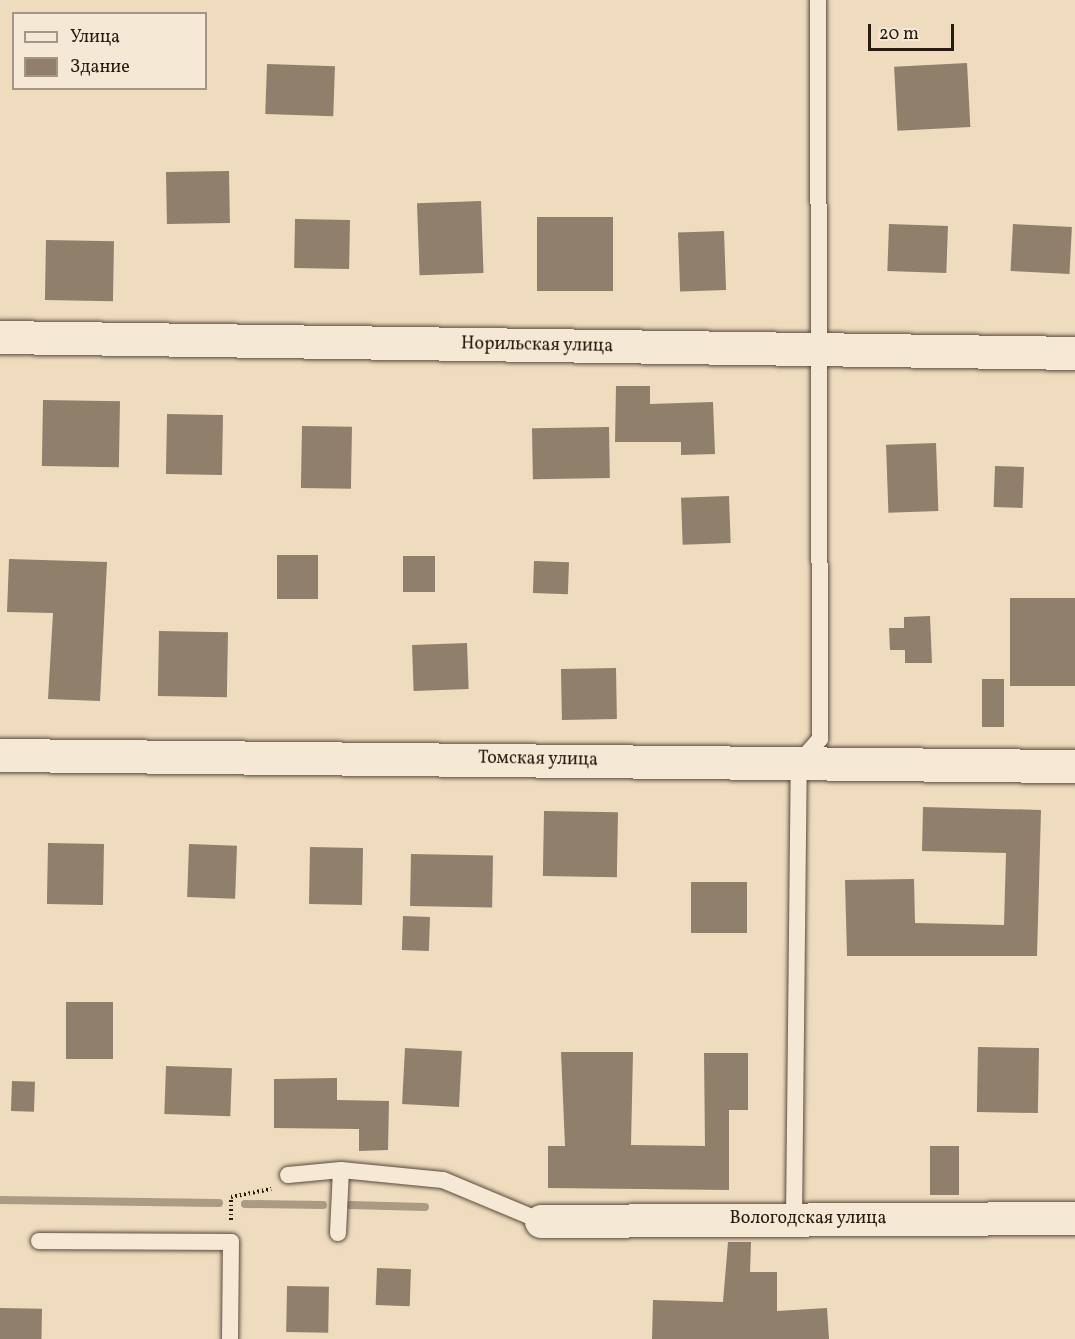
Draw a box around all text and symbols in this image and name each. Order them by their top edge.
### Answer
legend [12,12,207,90]
scale bar [871,12,956,50]
text: 20 m [879,22,919,47]
text: Улица [70,25,120,50]
text: Здание [70,55,130,80]
street label: Норильская улица [460,334,614,358]
street label: Томская улица [478,748,598,772]
street label: Вологодская улица [729,1208,887,1230]

